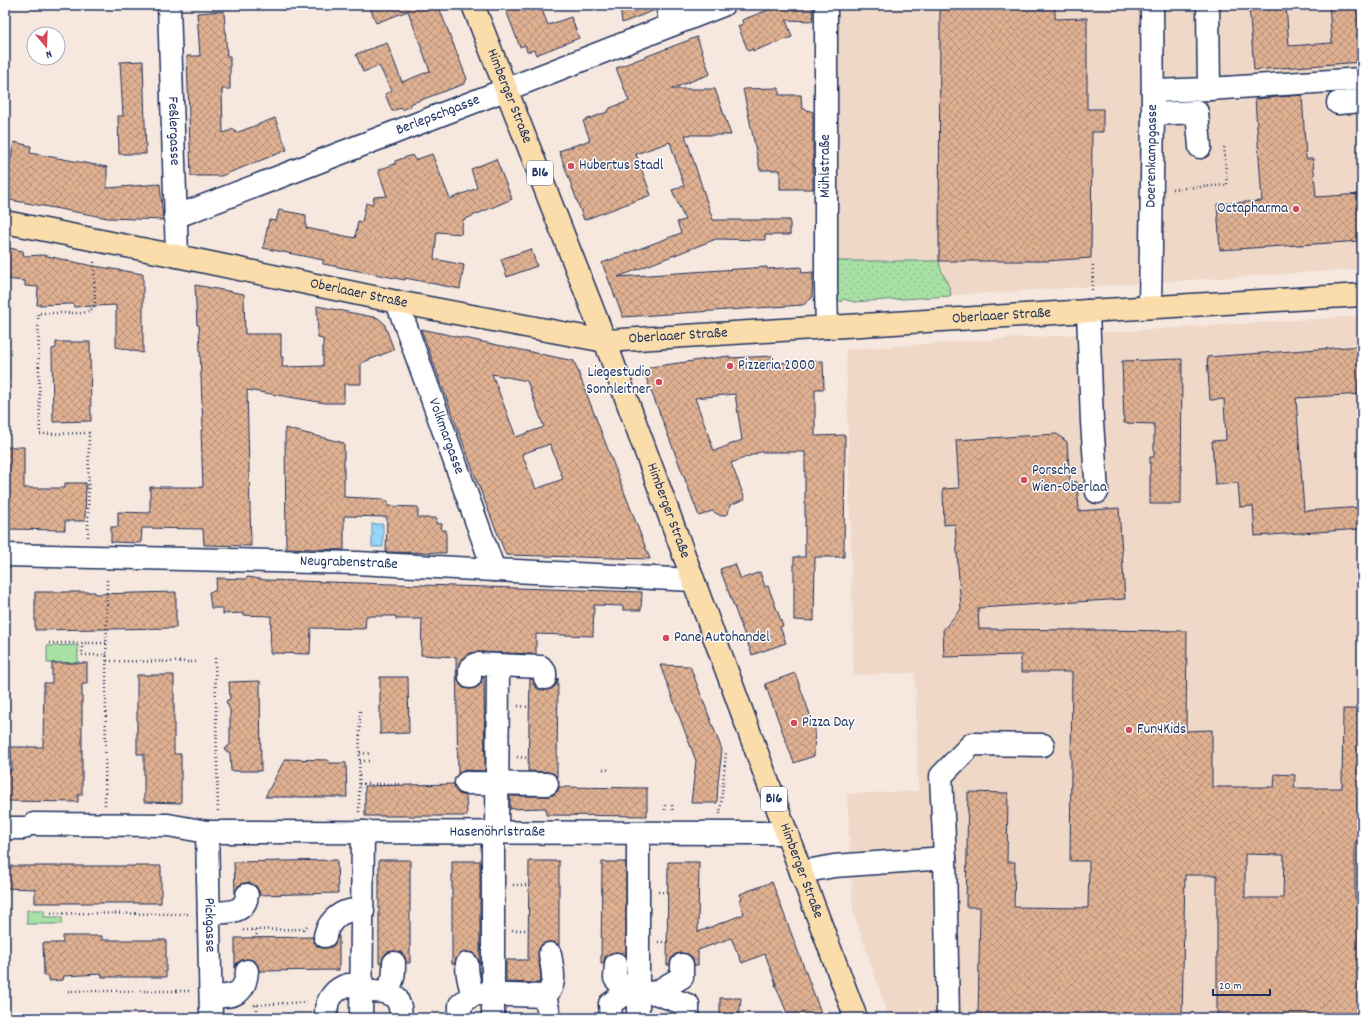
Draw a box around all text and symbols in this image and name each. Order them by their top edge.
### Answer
north arrow [26,26,66,66]
text: N [43,45,54,62]
street label: Himberger Straße [480,46,538,147]
street label: Berlepschgasse [393,89,484,142]
street label: Feßlergasse [161,96,185,166]
street label: Doerenkampgasse [1141,104,1164,208]
street label: Mühlstraße [815,134,837,198]
place label: Hubertus Stadl [579,155,664,177]
road number: B16 [527,161,553,185]
marker: Hubertus Stadl [566,161,576,171]
place label: Octapharma [1217,198,1289,220]
marker: Octapharma [1291,204,1301,214]
street label: Oberlaaer Straße [308,273,410,315]
street label: Oberlaaer Straße [951,302,1052,330]
street label: Oberlaaer Straße [628,322,729,351]
place label: Pizzeria 2000 [738,355,815,377]
marker: Pizzeria 2000 [725,361,735,371]
place label: Liegestudio Sonnleitner [586,362,651,401]
marker: Liegestudio Sonnleitner [654,377,664,387]
street label: Volkmargasse [422,395,470,478]
street label: Himberger Straße [640,460,695,562]
place label: Porsche Wien-Oberlaa [1032,460,1108,499]
marker: Porsche Wien-Oberlaa [1019,475,1029,485]
street label: Neugrabenstraße [300,551,399,576]
place label: Pane Autohandel [674,627,770,649]
marker: Pane Autohandel [661,633,671,643]
place label: Pizza Day [802,712,855,734]
marker: Pizza Day [789,718,799,728]
place label: Fun4Kids [1137,719,1186,741]
marker: Fun4Kids [1124,725,1134,735]
road number: B16 [761,787,787,811]
street label: Himberger Straße [773,820,829,922]
street label: Hasenöhrlstraße [450,821,546,844]
street label: Pickgasse [197,897,221,953]
scale bar [1213,971,1270,997]
text: 20 m [1219,978,1242,995]

